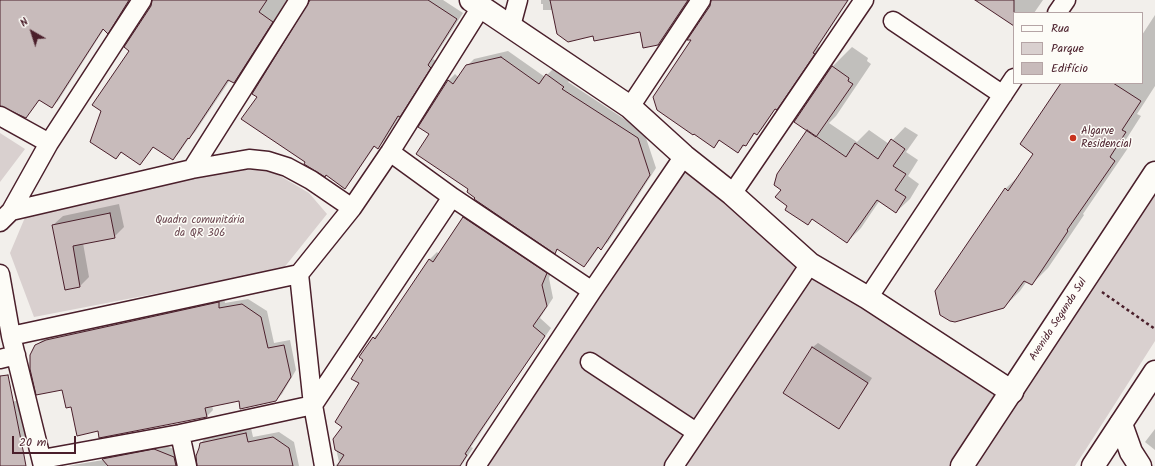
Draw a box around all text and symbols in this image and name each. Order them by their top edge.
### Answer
north arrow [12,12,52,52]
legend [1013,12,1143,84]
text: N [16,13,33,32]
text: Rua [1051,19,1069,38]
text: Parque [1051,39,1084,58]
text: Edifício [1051,59,1088,78]
place label: Algarve Residencial [1081,125,1131,151]
marker: Algarve Residencial [1068,133,1078,143]
park label: Quadra comunitária da QR 306 [155,214,245,240]
street label: Avenida Segunda Sul [1027,276,1091,364]
scale bar [14,428,78,454]
text: 20 m [19,433,46,452]

